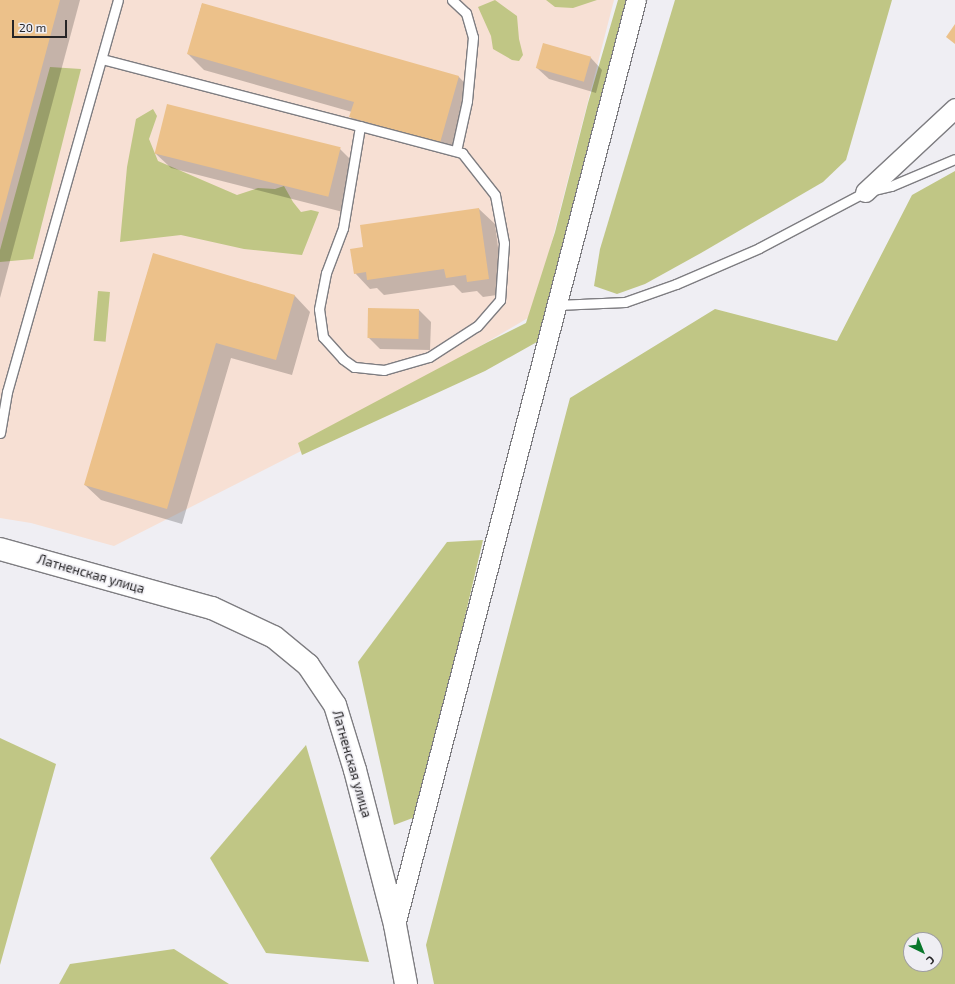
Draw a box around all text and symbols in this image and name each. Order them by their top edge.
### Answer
scale bar [14,12,69,38]
text: 20 m [19,20,46,34]
street label: Латненская улица [36,551,146,597]
street label: Латненская улица [329,709,375,819]
north arrow [903,932,943,972]
text: С [924,953,938,967]

